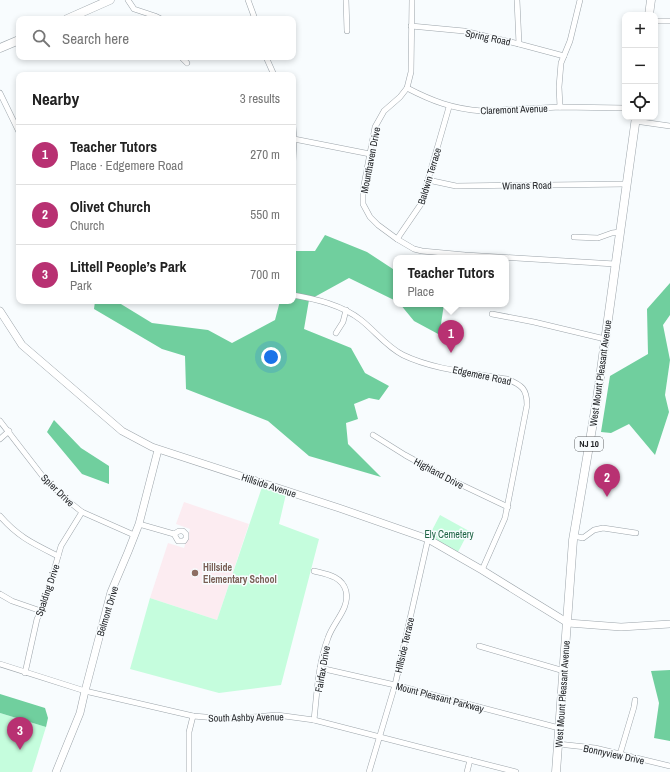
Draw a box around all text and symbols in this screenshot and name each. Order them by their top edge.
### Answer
map controls [622,12,658,120]
button: + [622,12,658,48]
search box [16,16,296,60]
street label: Spring Road [464,26,512,49]
icon: search [30,27,52,49]
text: Search here [62,28,129,49]
button: − [622,48,658,84]
button: locate [622,84,658,120]
text: Nearby [32,87,79,110]
text: 3 results [240,90,280,107]
street label: Claremont Avenue [480,102,548,117]
street label: Mounthaven Drive [358,126,383,194]
text: Teacher Tutors [70,136,157,157]
text: 1 [42,146,48,163]
text: 270 m [250,146,280,163]
street label: Baldwin Terrace [415,146,444,206]
text: Place · Edgemere Road [70,157,183,174]
street label: Winans Road [502,179,552,192]
text: Olivet Church [70,196,151,217]
text: 2 [42,206,48,223]
text: 550 m [250,206,280,223]
text: Church [70,217,104,234]
popup [393,255,509,307]
text: Littell People’s Park [70,256,186,277]
text: Teacher Tutors [407,262,495,283]
text: 3 [42,266,48,283]
text: 700 m [250,266,280,283]
text: Park [70,277,92,294]
text: Place [407,283,434,300]
street label: West Mount Pleasant Avenue [587,319,614,427]
pin: 1 [438,320,464,353]
your location [261,347,281,367]
street label: Edgemere Road [451,363,512,388]
road number: NJ 10 [575,437,603,451]
street label: Highland Drive [412,455,466,492]
pin: 2 [594,464,620,497]
street label: Spier Drive [38,471,77,510]
street label: Hillside Avenue [240,471,298,501]
park label: Ely Cemetery [424,528,475,541]
place label: Hillside Elementary School [203,561,277,586]
street label: Spalding Drive [32,562,63,618]
marker: Hillside Elementary School [190,568,200,578]
street label: Belmont Drive [94,584,121,638]
street label: Hillside Terrace [392,616,417,674]
street label: West Mount Pleasant Avenue [552,640,573,748]
street label: Fairfax Drive [312,644,333,693]
street label: Mount Pleasant Parkway [394,679,486,716]
street label: South Ashby Avenue [208,710,284,725]
pin: 3 [7,717,33,750]
street label: Bonnyview Drive [582,742,646,767]

